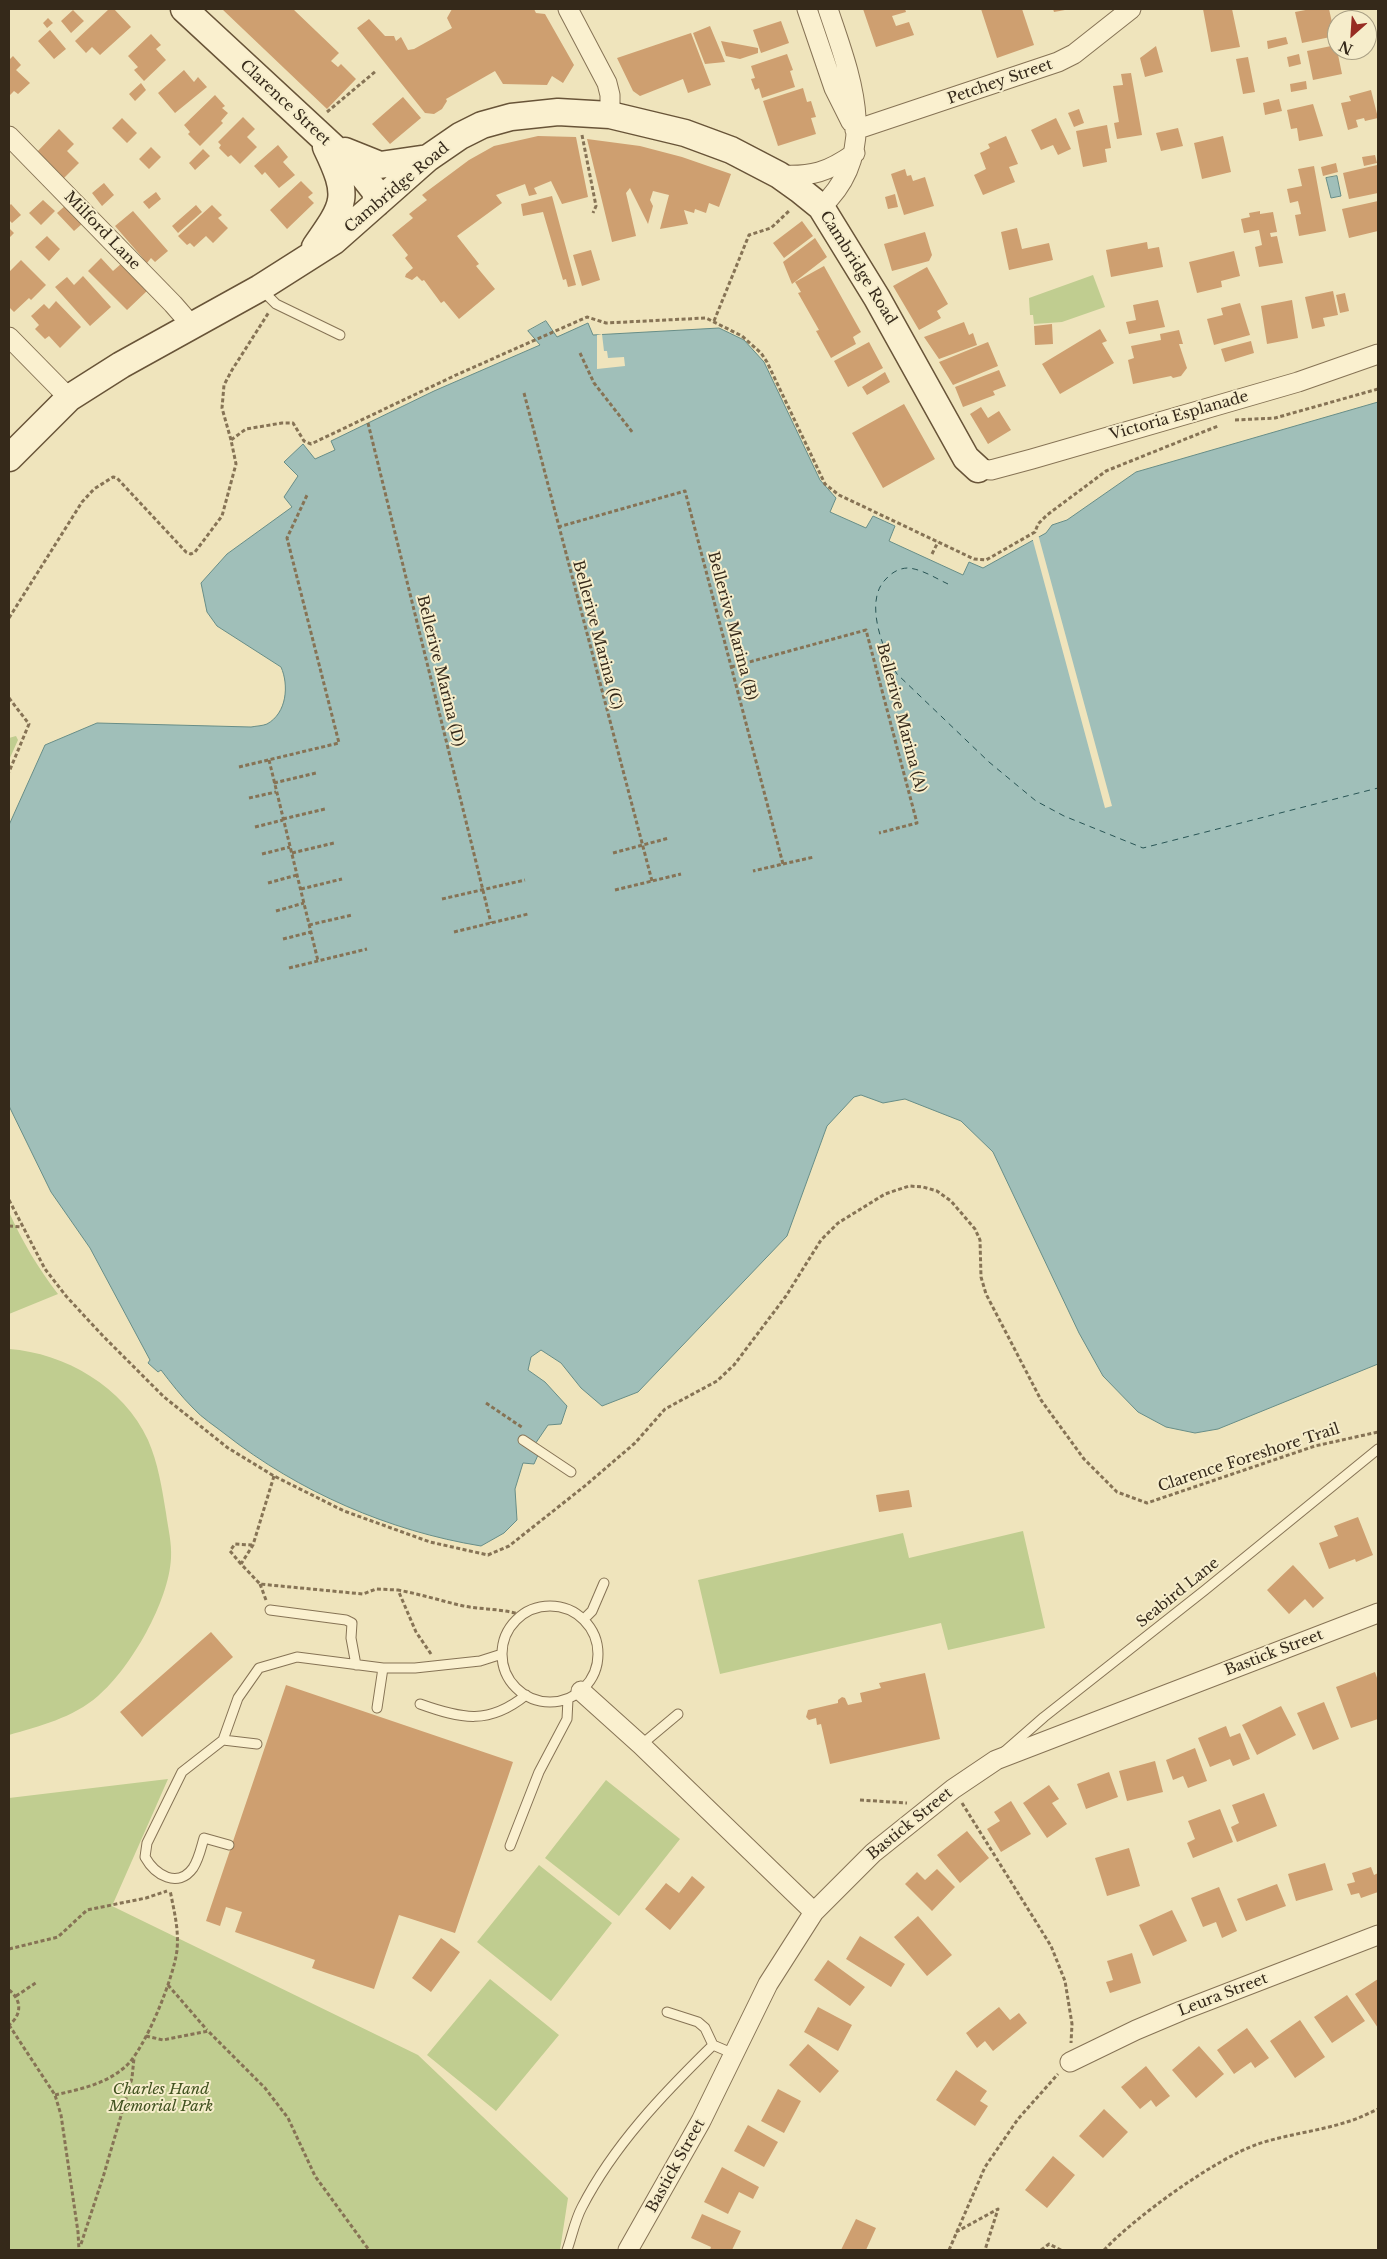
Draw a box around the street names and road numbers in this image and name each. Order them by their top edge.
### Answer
street label: Clarence Street [236,56,334,150]
street label: Petchey Street [945,56,1055,108]
street label: Cambridge Road [341,139,453,237]
street label: Milford Lane [60,188,144,274]
street label: Cambridge Road [816,208,900,328]
street label: Victoria Esplanade [1108,388,1250,444]
street label: Bellerive Marina (B) [703,550,761,702]
street label: Bellerive Marina (C) [568,558,626,712]
street label: Bellerive Marina (D) [413,594,467,748]
street label: Bellerive Marina (A) [872,641,930,795]
street label: Clarence Foreshore Trail [1156,1420,1342,1496]
street label: Seabird Lane [1133,1554,1223,1632]
street label: Bastick Street [1222,1626,1326,1680]
street label: Bastick Street [864,1784,956,1864]
street label: Leura Street [1176,1970,1270,2020]
street label: Bastick Street [643,2116,709,2216]

